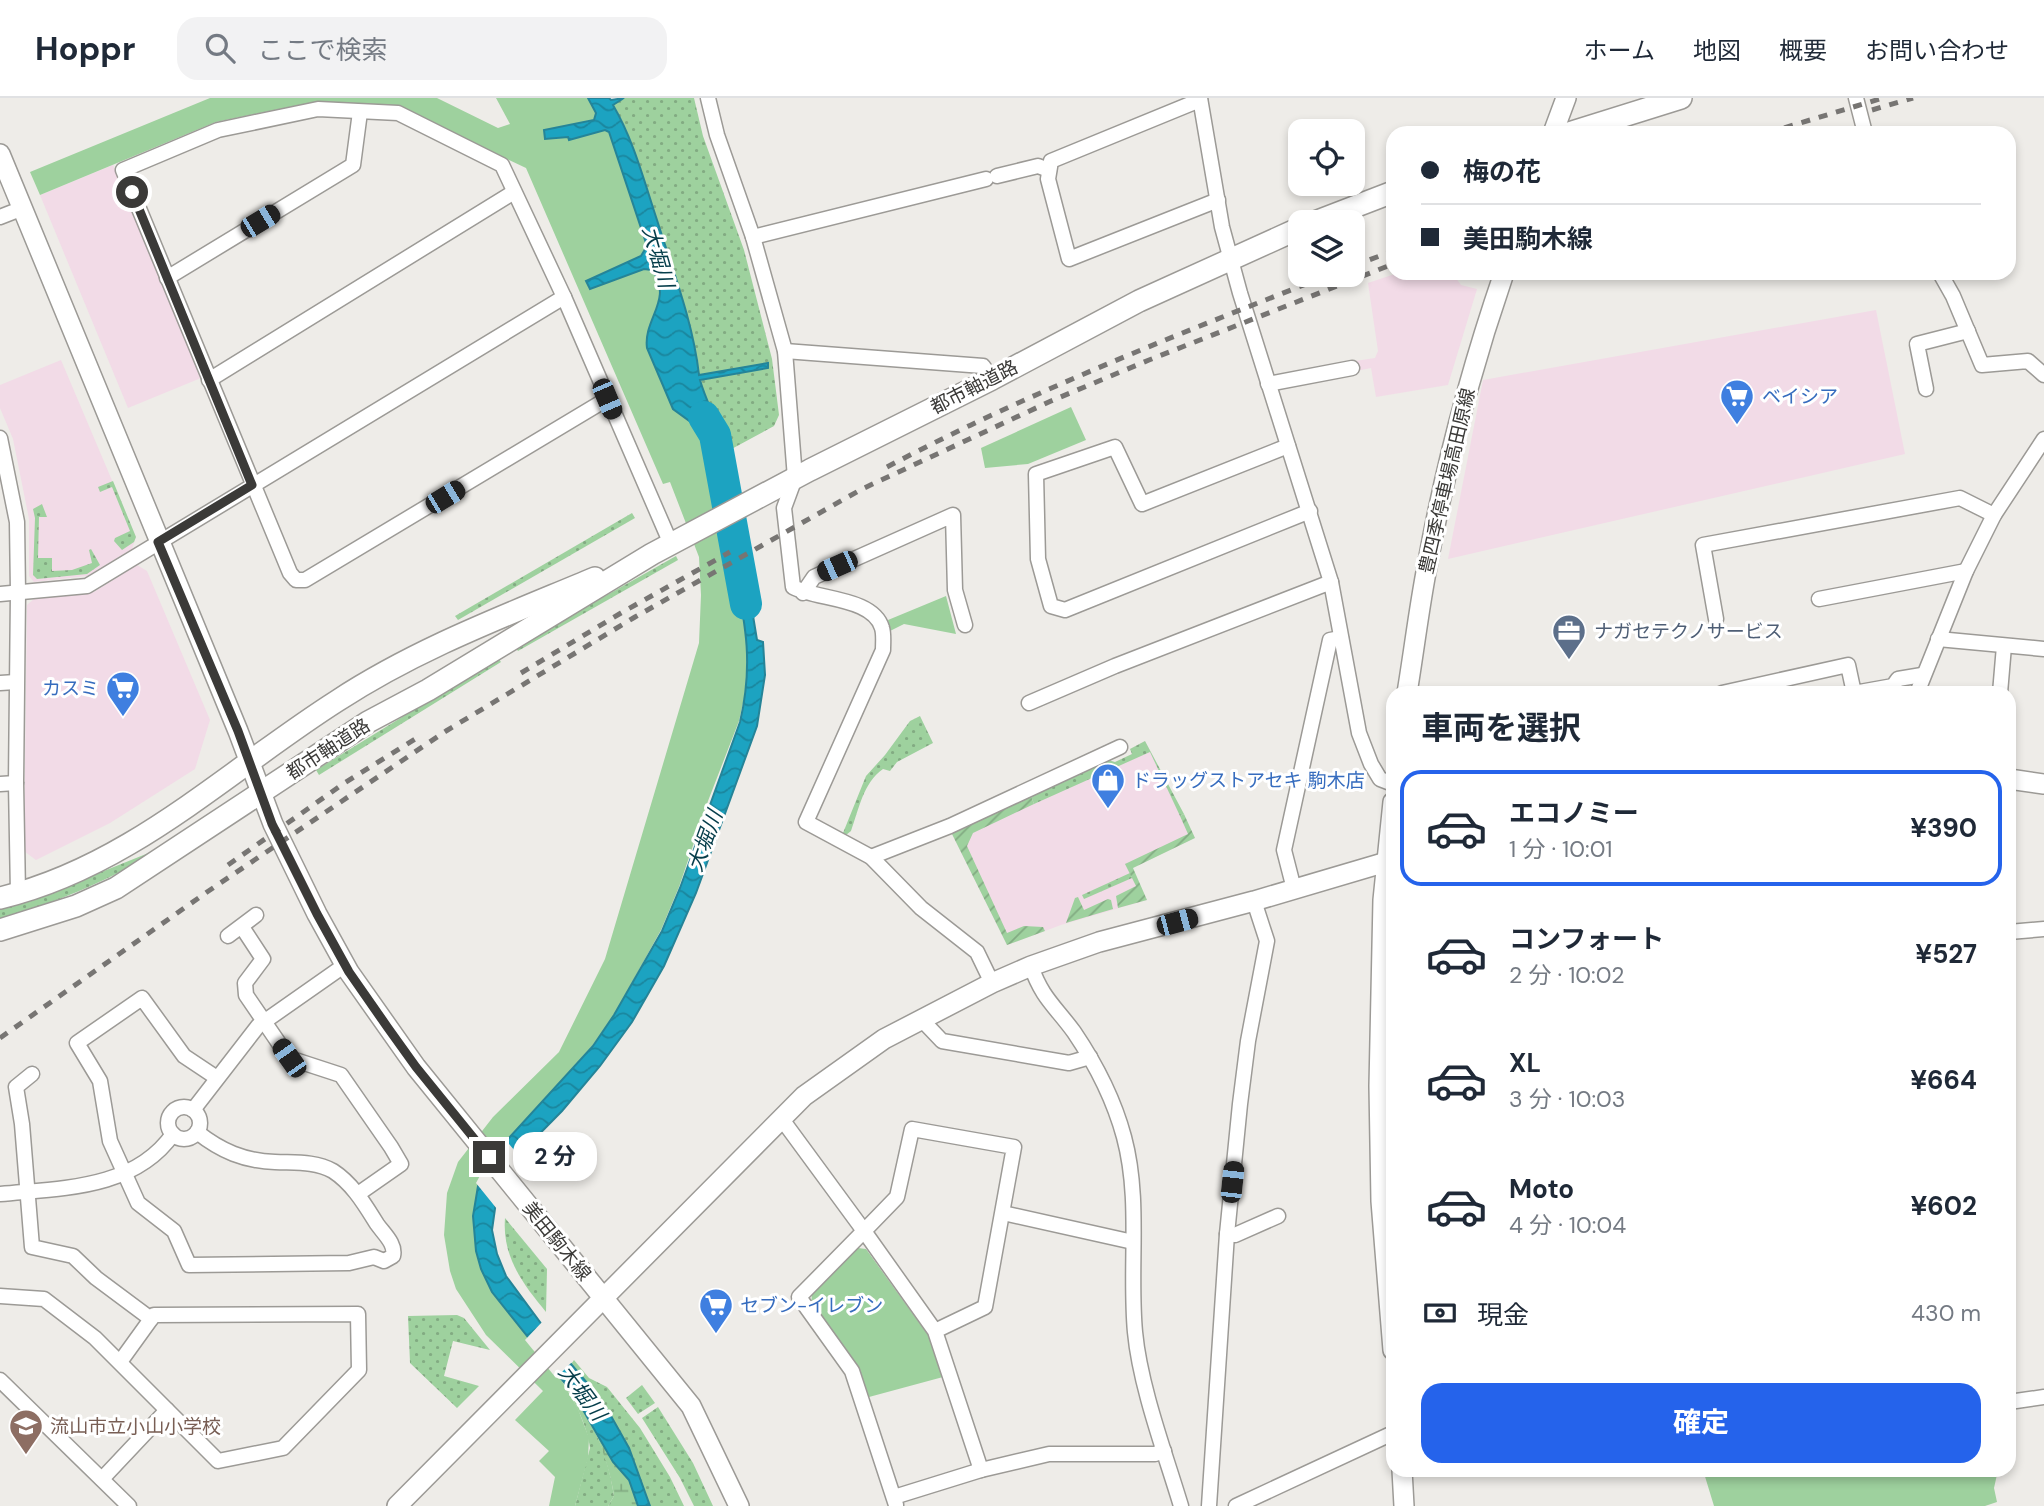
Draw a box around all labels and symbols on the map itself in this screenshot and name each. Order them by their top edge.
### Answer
route start [116,176,148,208]
car [237,201,284,241]
water label: 大堀川 [636,223,681,293]
street label: 都市軸道路 [926,354,1022,420]
car [590,376,625,422]
supermarket icon: ベイシア [1718,377,1756,426]
place label: ベイシア [1762,384,1838,409]
street label: 豊四季停車場高田原線 [1413,386,1481,576]
car [422,477,469,517]
car [814,548,861,584]
office icon: ナガセテクノサービス [1550,612,1588,661]
place label: ナガセテクノサービス [1594,619,1783,644]
supermarket icon: カスミ [104,669,142,718]
place label: カスミ [42,676,99,701]
street label: 都市軸道路 [281,713,375,785]
shop icon: ドラッグストアセキ 駒木店 [1089,761,1127,810]
place label: ドラッグストアセキ 駒木店 [1132,768,1365,793]
water label: 大堀川 [681,805,730,875]
car [1154,906,1201,938]
car [269,1035,310,1081]
callout: 2 分 [514,1132,598,1182]
route end [473,1141,505,1173]
car [1220,1160,1245,1204]
street label: 美田駒木線 [517,1196,597,1286]
supermarket icon: セブン-イレブン [697,1286,735,1335]
place label: セブン-イレブン [740,1293,883,1318]
water label: 大堀川 [552,1359,613,1428]
school or university icon: 流山市立小山小学校 [7,1407,45,1456]
place label: 流山市立小山小学校 [50,1414,221,1439]

